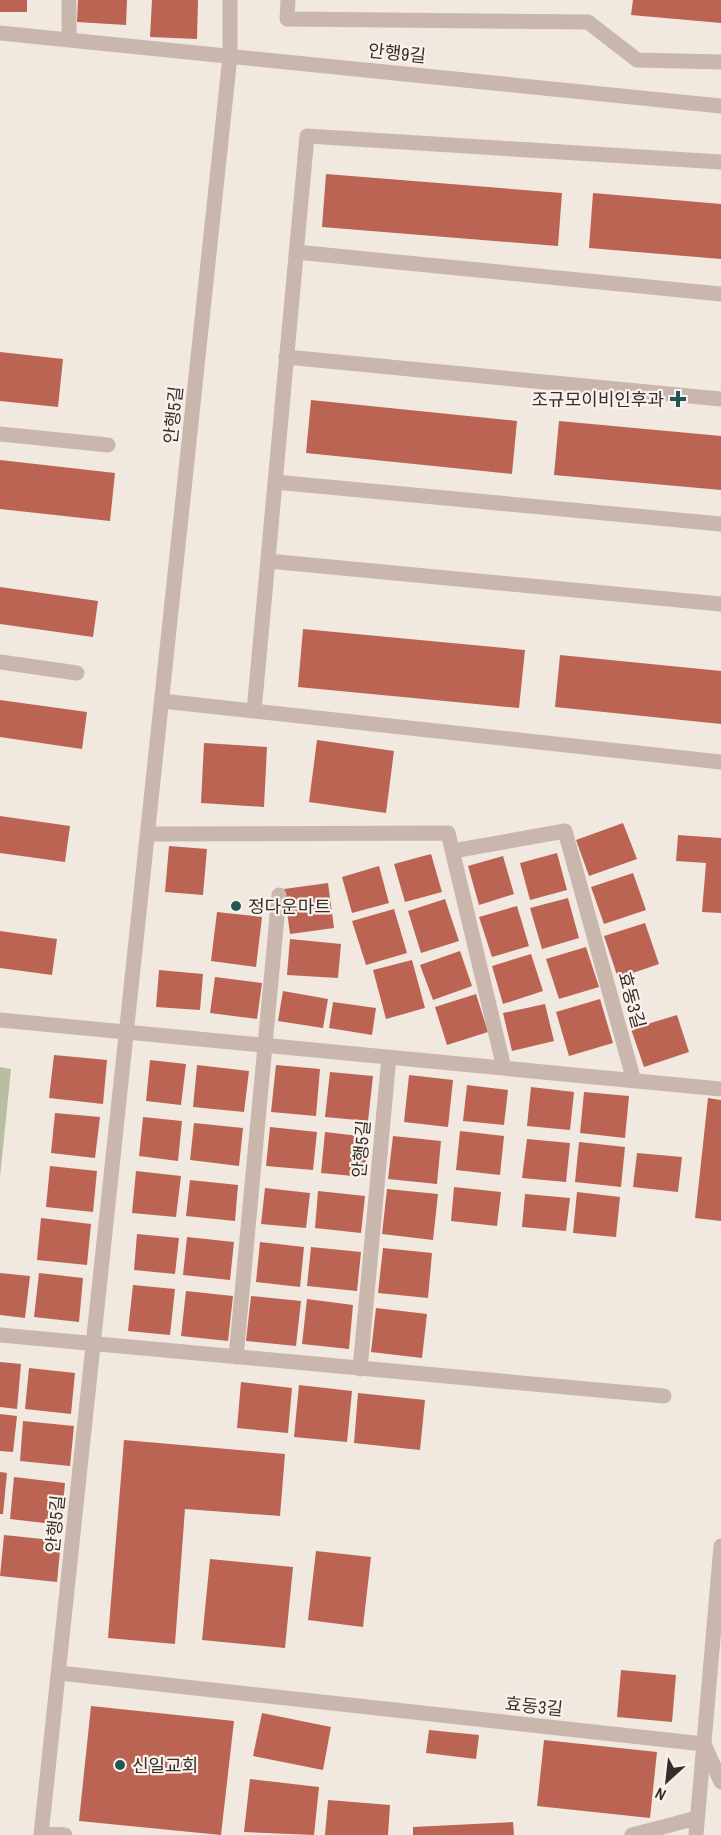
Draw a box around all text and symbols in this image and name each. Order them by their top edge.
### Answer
street label: 안행9길 [367,38,427,68]
street label: 안행5길 [158,385,188,445]
place label: 조규모이비인후과 [532,387,664,412]
marker: 조규모이비인후과 [669,390,687,408]
place label: 정다운마트 [248,894,331,919]
marker: 정다운마트 [229,899,243,913]
street label: 효동3길 [612,969,652,1031]
street label: 안행5길 [346,1119,376,1179]
street label: 안행5길 [40,1494,70,1554]
street label: 효동3길 [504,1691,564,1721]
north arrow [637,1751,697,1811]
place label: 신일교회 [132,1753,198,1778]
marker: 신일교회 [113,1758,127,1772]
text: N [651,1782,669,1806]

